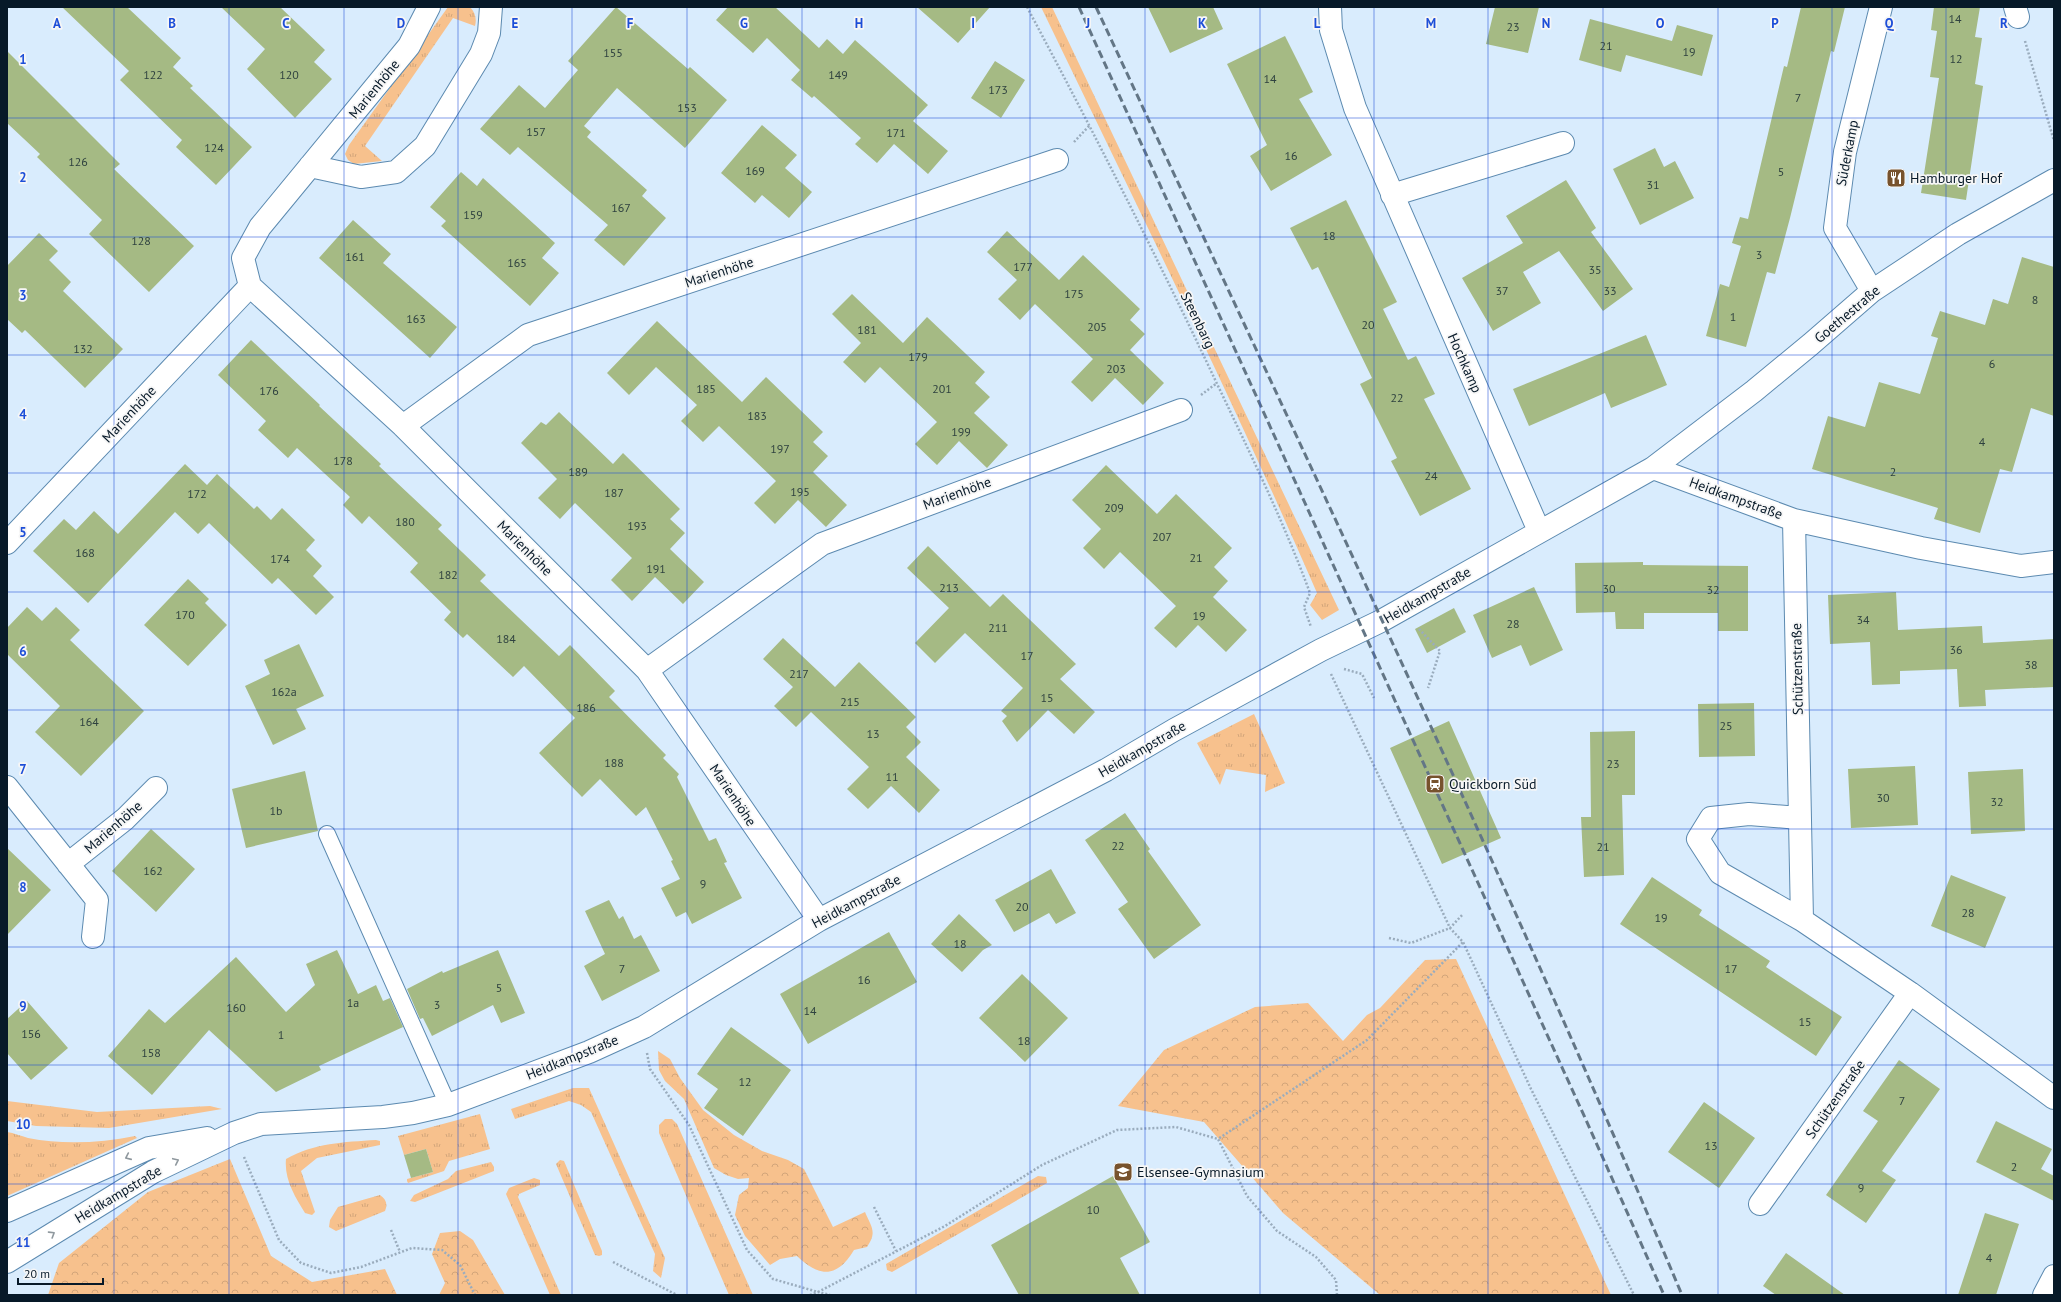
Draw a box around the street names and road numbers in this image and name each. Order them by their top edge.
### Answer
street label: Marienhöhe [345,56,403,122]
street label: Süderkamp [1832,118,1862,188]
street label: Marienhöhe [682,252,756,292]
street label: Goethestraße [1810,281,1884,347]
street label: Steenbarg [1177,289,1219,351]
street label: Hochkamp [1444,330,1486,396]
street label: Marienhöhe [98,382,160,446]
street label: Marienhöhe [920,472,994,514]
street label: Heidkampstraße [1687,473,1785,523]
street label: Marienhöhe [493,516,557,580]
street label: Heidkampstraße [1380,563,1474,627]
street label: Schützenstraße [1787,623,1807,715]
street label: Heidkampstraße [1095,717,1189,781]
street label: Marienhöhe [706,760,760,830]
street label: Marienhöhe [80,797,146,857]
street label: Heidkampstraße [808,870,904,932]
street label: Heidkampstraße [523,1030,621,1084]
street label: Schützenstraße [1801,1056,1869,1142]
street label: Heidkampstraße [71,1161,165,1227]

